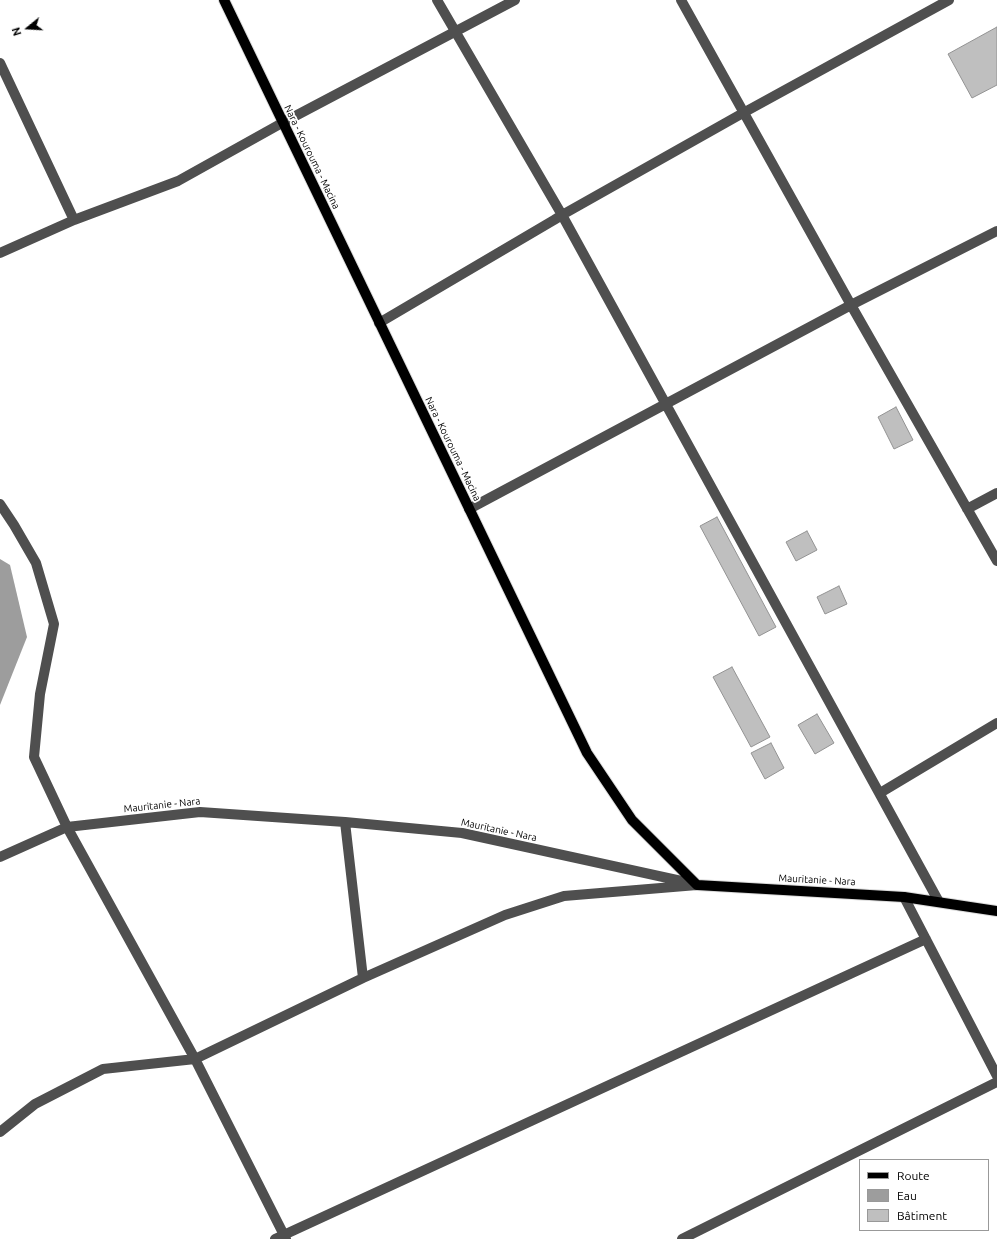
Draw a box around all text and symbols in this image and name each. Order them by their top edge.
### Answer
north arrow [8,8,48,48]
text: N [10,26,24,37]
street label: Nara - Kourouma - Macina [282,103,342,211]
street label: Nara - Kourouma - Macina [423,395,483,503]
street label: Mauritanie - Nara [123,795,201,815]
street label: Mauritanie - Nara [460,816,538,844]
street label: Mauritanie - Nara [778,872,856,888]
legend [859,1159,989,1231]
text: Route [897,1169,930,1182]
text: Eau [897,1189,917,1202]
text: Bâtiment [897,1209,947,1222]

